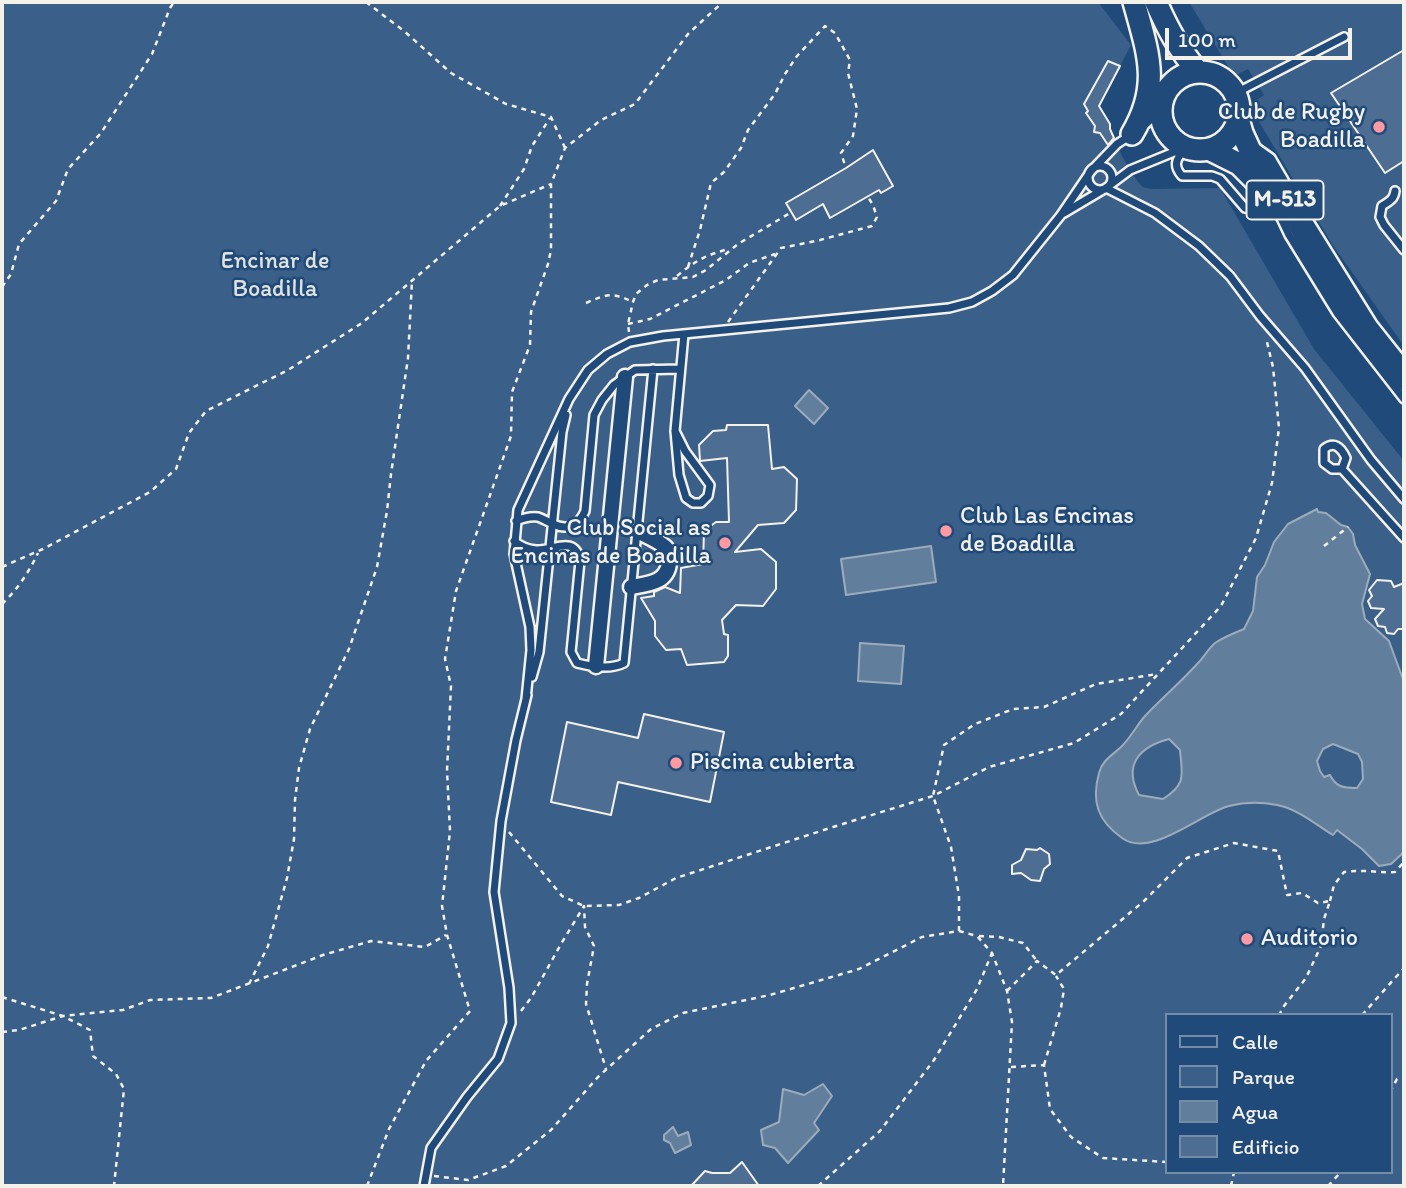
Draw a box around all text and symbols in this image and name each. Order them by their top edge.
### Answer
scale bar [1168,14,1355,58]
text: 100 m [1178,27,1236,52]
place label: Club de Rugby Boadilla [1218,99,1365,155]
marker: Club de Rugby Boadilla [1371,119,1387,135]
road number: M-513 [1246,181,1324,220]
park label: Encinar de Boadilla [221,248,329,304]
place label: Club Las Encinas de Boadilla [960,503,1134,559]
place label: Club Social as Encinas de Boadilla [511,515,711,571]
marker: Club Las Encinas de Boadilla [938,523,954,539]
marker: Club Social as Encinas de Boadilla [717,535,733,551]
place label: Piscina cubierta [690,749,855,777]
marker: Piscina cubierta [668,755,684,771]
place label: Auditorio [1261,925,1358,953]
marker: Auditorio [1239,931,1255,947]
legend [1164,1013,1392,1174]
text: Calle [1232,1029,1278,1054]
text: Parque [1232,1064,1295,1089]
text: Agua [1232,1099,1278,1124]
text: Edificio [1232,1134,1300,1159]

